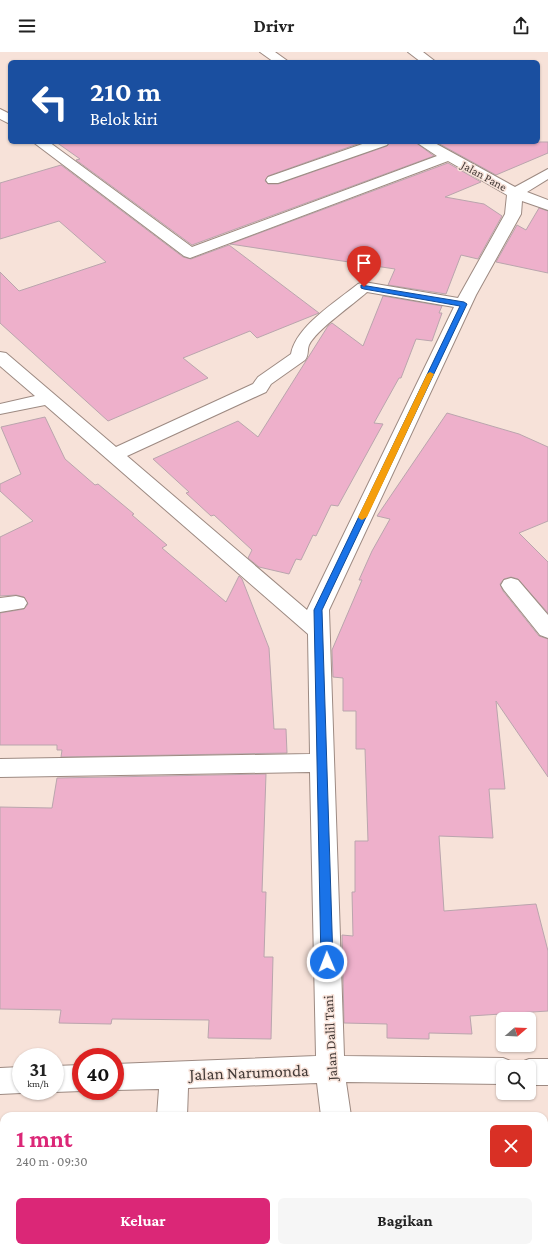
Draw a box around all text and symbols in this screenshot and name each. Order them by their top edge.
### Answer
icon: menu [16,15,38,37]
icon: share [510,15,532,37]
text: Drivr [254,16,294,36]
icon: left [24,76,76,128]
text: 210 m [90,76,161,107]
text: Belok kiri [90,109,158,129]
street label: Jalan Pane [458,157,509,194]
pin [347,246,381,287]
icon: arrive [353,252,375,274]
position arrow [306,941,348,983]
street label: Jalan Dalil Tani [320,995,340,1083]
north arrow [496,1012,536,1052]
map controls [496,1012,536,1100]
speed limit sign: 40 [72,1048,124,1100]
text: 31 [29,1058,47,1080]
button: search [496,1060,536,1100]
street label: Jalan Narumonda [187,1061,309,1084]
text: km/h [27,1078,49,1089]
text: 1 mnt [16,1125,72,1152]
button: close [490,1125,532,1167]
text: 240 m · 09:30 [16,1154,88,1169]
button: Keluar [16,1198,270,1244]
button: Bagikan [278,1198,532,1244]

